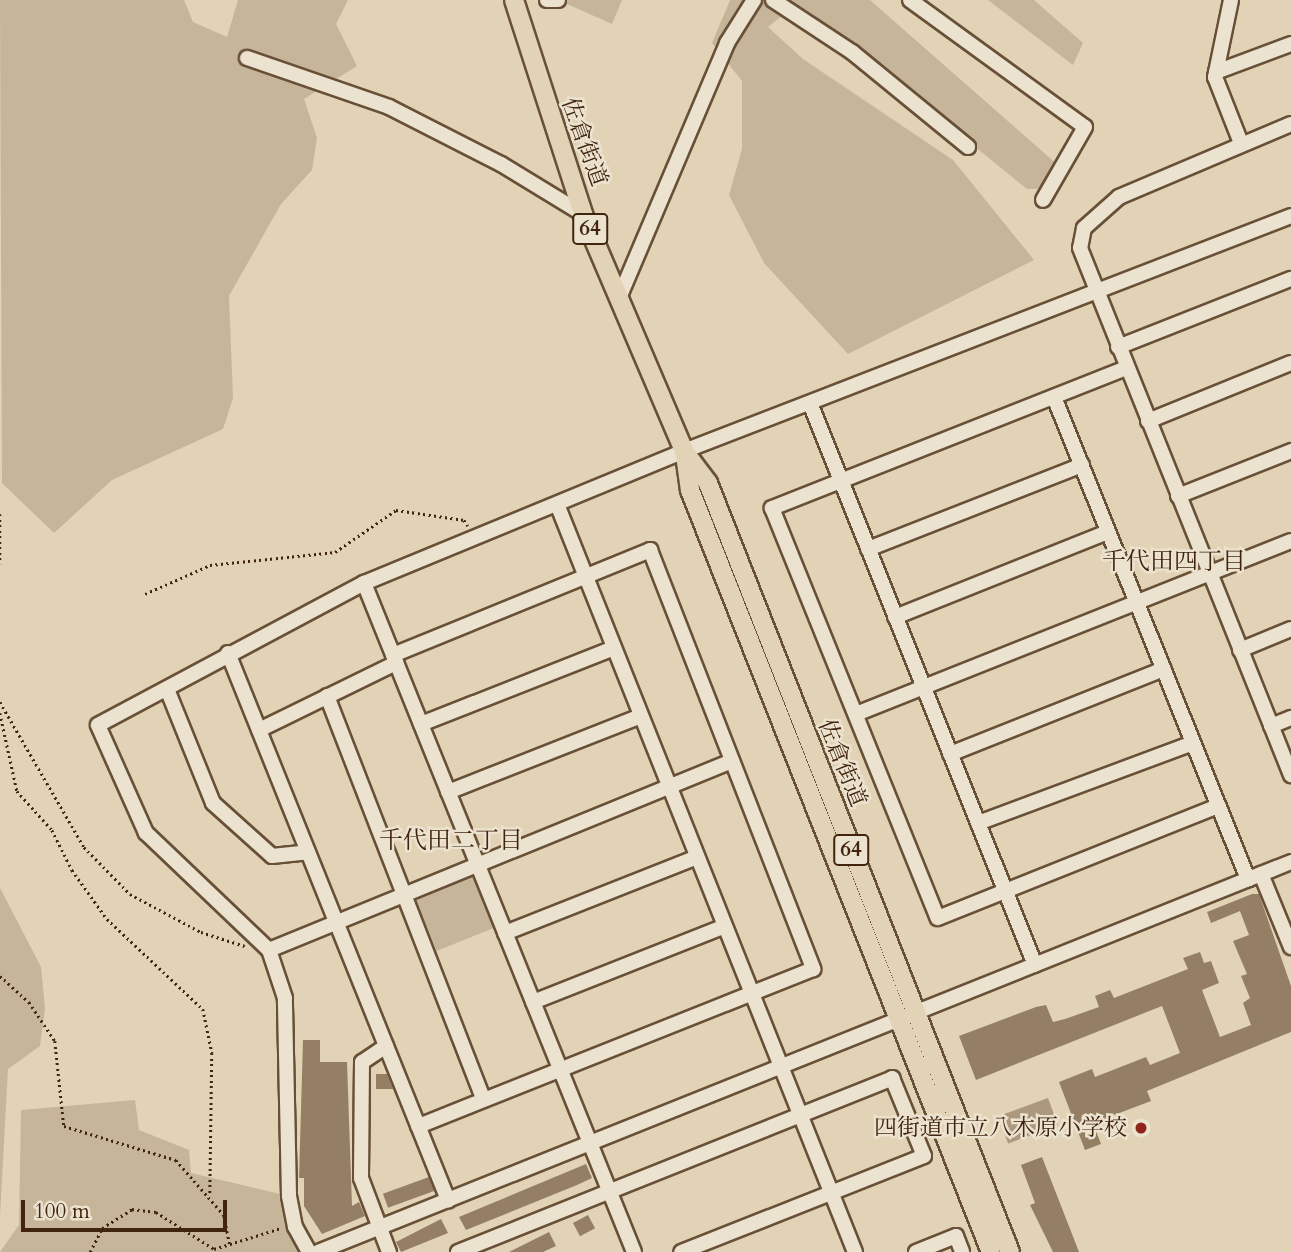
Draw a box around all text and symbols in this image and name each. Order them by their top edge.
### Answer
street label: 佐倉街道 [555,94,613,190]
road number: 64 [571,212,609,246]
district label: 千代田四丁目 [1102,548,1246,576]
street label: 佐倉街道 [812,715,872,811]
district label: 千代田二丁目 [379,827,523,855]
road number: 64 [832,832,870,868]
place label: 四街道市立八木原小学校 [874,1114,1127,1142]
marker: 四街道市立八木原小学校 [1133,1120,1149,1136]
scale bar [24,1186,231,1230]
text: 100 m [34,1197,90,1226]

